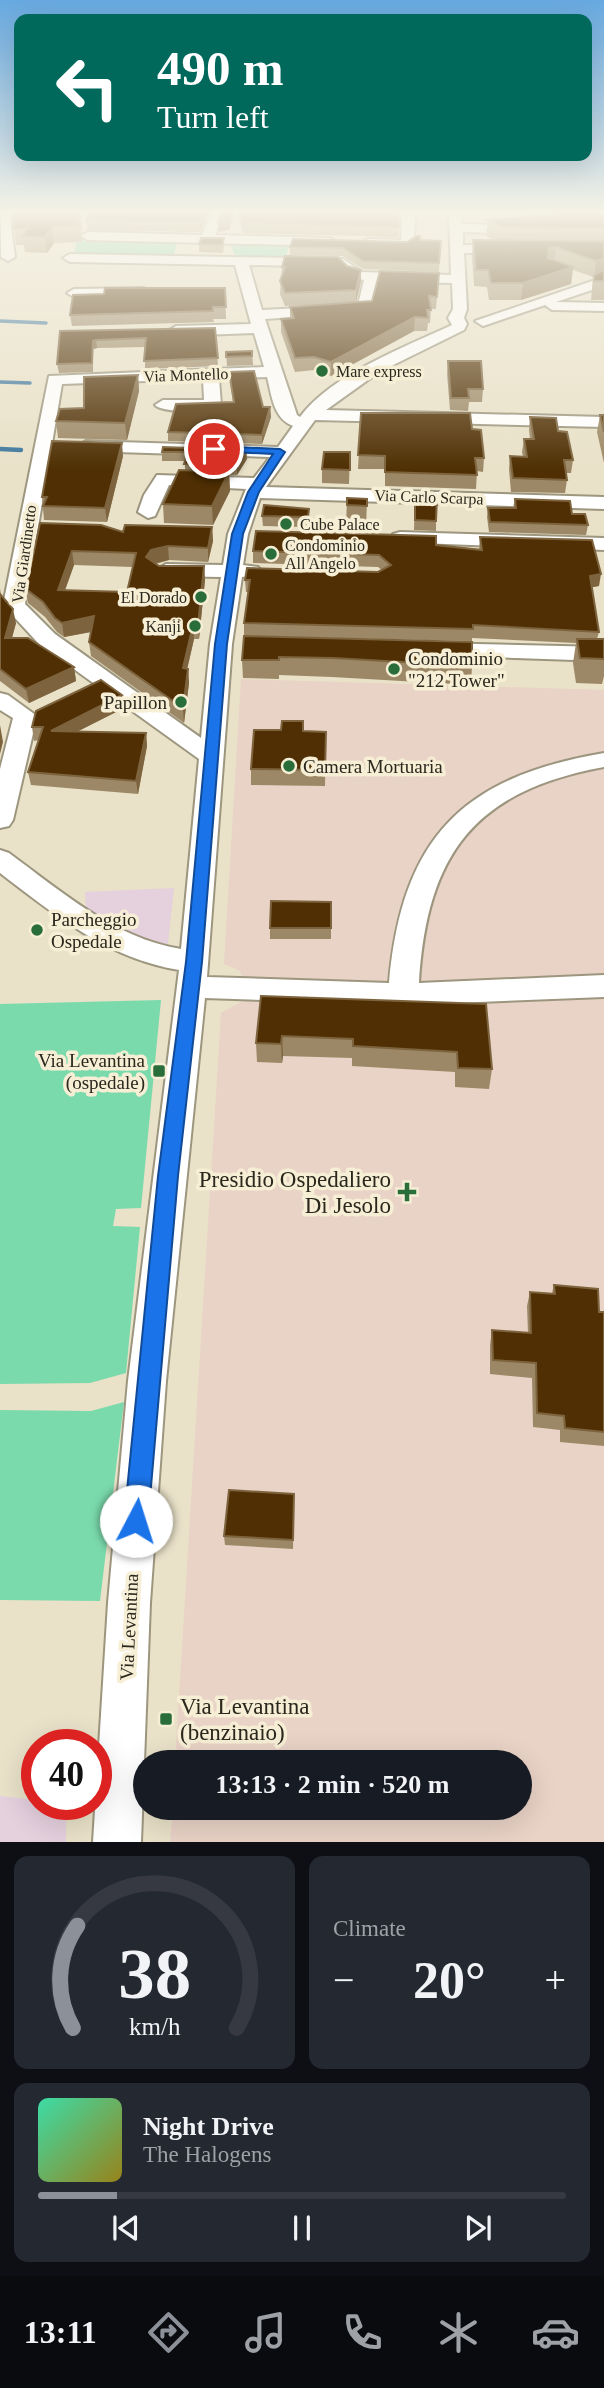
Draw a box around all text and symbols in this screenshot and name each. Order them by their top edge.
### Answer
text: 490 m [157,41,284,96]
icon: left [42,42,133,133]
text: Turn left [157,99,269,135]
marker: Mare express [314,363,330,379]
place label: Mare express [336,363,422,381]
street label: Via Montello [143,365,229,385]
pin [184,419,244,479]
icon: arrive [195,430,233,468]
street label: Via Carlo Scarpa [374,487,484,508]
street label: Via Giardinetto [9,504,39,604]
marker: Cube Palace [278,516,294,532]
place label: Cube Palace [300,516,380,533]
place label: Condominio All Angelo [285,537,365,573]
marker: Condominio All Angelo [263,546,279,562]
place label: El Dorado [121,589,187,606]
marker: El Dorado [193,589,209,605]
place label: Kanji [145,618,182,636]
marker: Kanji [187,618,203,634]
place label: Condominio "212 Tower" [408,648,505,691]
marker: Condominio "212 Tower" [386,661,402,677]
place label: Papillon [104,692,167,713]
marker: Papillon [173,694,189,710]
place label: Camera Mortuaria [303,756,443,777]
marker: Camera Mortuaria [281,758,297,774]
place label: Parcheggio Ospedale [51,909,136,952]
marker: Parcheggio Ospedale [29,922,45,938]
place label: Via Levantina (ospedale) [38,1050,146,1094]
marker: Via Levantina (ospedale) [151,1063,167,1079]
place label: Presidio Ospedaliero Di Jesolo [199,1167,391,1218]
marker: Presidio Ospedaliero Di Jesolo [397,1182,417,1202]
position arrow [99,1484,173,1558]
street label: Via Levantina [116,1572,142,1681]
place label: Via Levantina (benzinaio) [180,1694,310,1745]
marker: Via Levantina (benzinaio) [158,1711,174,1727]
speed limit sign: 40 [21,1729,112,1820]
text: 13:13 · 2 min · 520 m [216,1770,450,1799]
text: Climate [333,1916,406,1941]
text: 38 [118,1934,191,2015]
text: 20° [413,1952,486,2009]
text: − [333,1959,354,2001]
text: + [545,1959,566,2001]
text: km/h [129,2013,181,2040]
text: Night Drive [143,2112,274,2141]
text: The Halogens [143,2142,271,2167]
icon: previous [107,2209,145,2247]
icon: pause [283,2209,321,2247]
icon: next [459,2209,497,2247]
icon: directions [144,2308,193,2357]
icon: music [241,2308,290,2357]
icon: phone [338,2308,387,2357]
icon: climate [434,2308,483,2357]
icon: car [531,2308,580,2357]
text: 13:11 [24,2314,97,2350]

